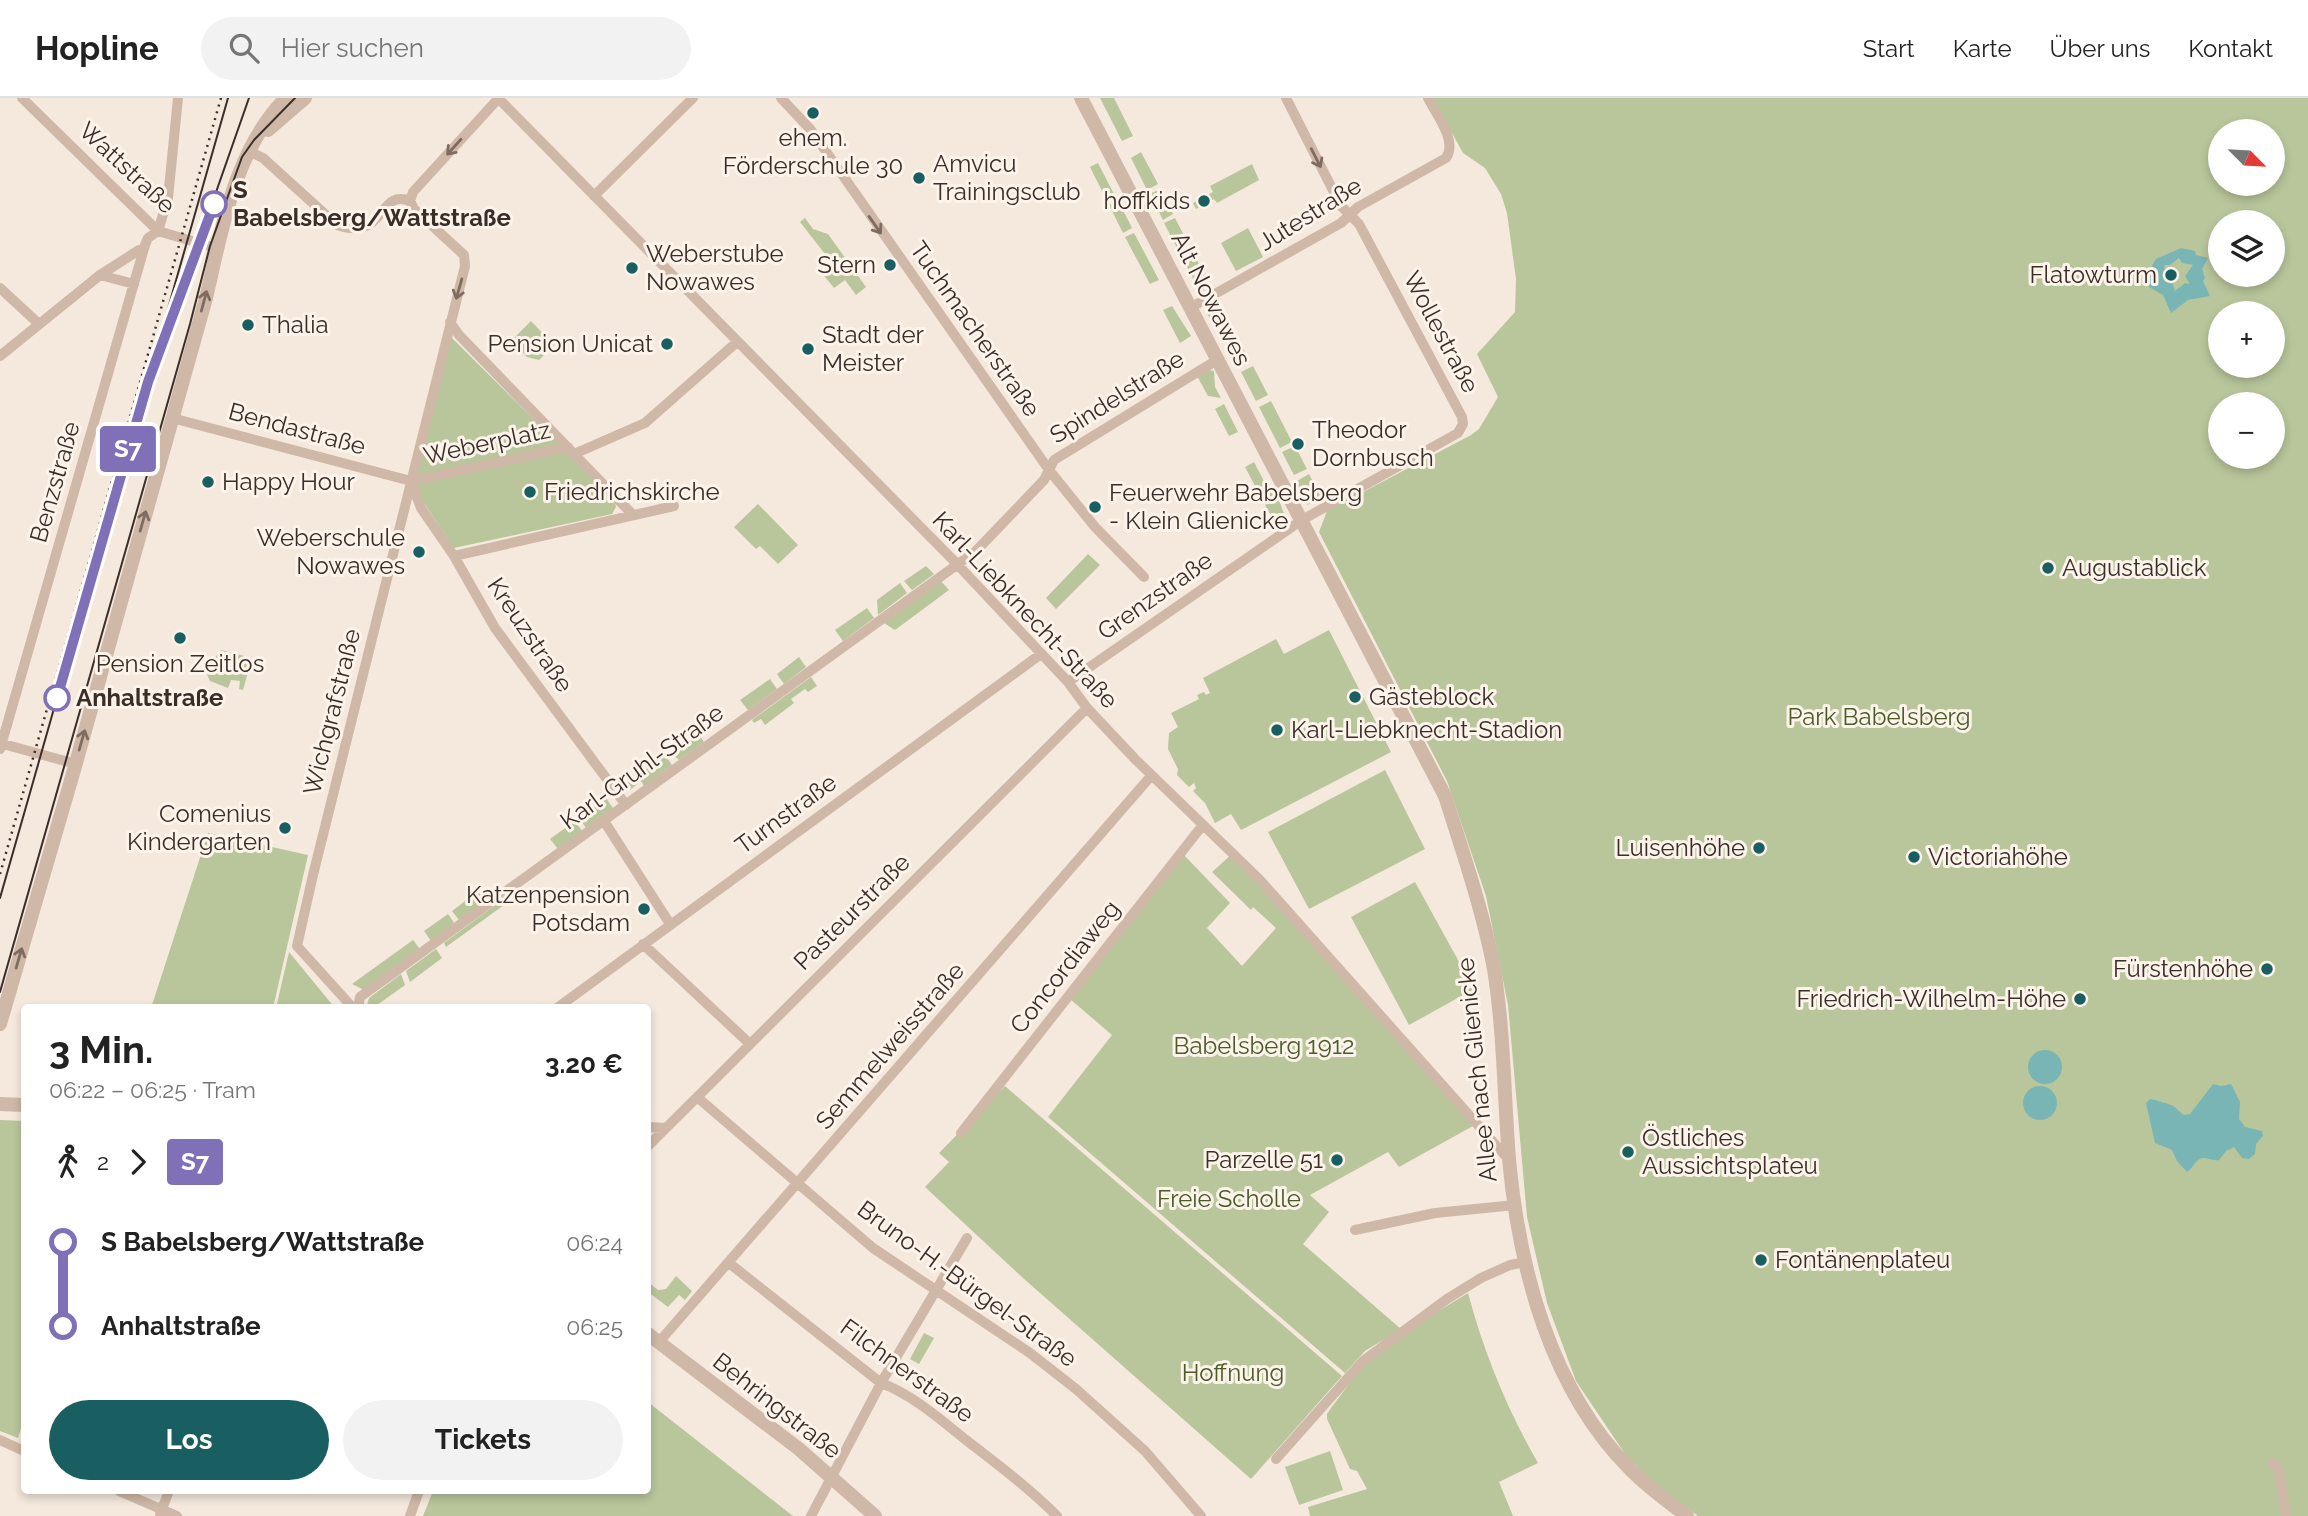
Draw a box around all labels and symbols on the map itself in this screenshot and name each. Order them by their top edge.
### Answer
marker: ehem. Förderschule 30 [805,105,821,121]
street label: Wattstraße [73,116,182,220]
north arrow [2208,119,2286,196]
place label: ehem. Förderschule 30 [723,123,903,180]
one-way arrow [446,138,462,156]
one-way arrow [1310,147,1324,168]
place label: Amvicu Trainingsclub [933,149,1081,206]
marker: Amvicu Trainingsclub [911,170,927,186]
street label: Jutestraße [1253,171,1367,257]
place label: S Babelsberg/Wattstraße [233,175,511,232]
place label: hoffkids [1103,186,1190,215]
marker: S Babelsberg/Wattstraße [201,191,227,217]
marker: hoffkids [1196,193,1212,209]
one-way arrow [868,215,883,234]
street label: Alt Nowawes [1165,227,1257,370]
street label: Tuchmacherstraße [904,235,1047,422]
place label: Weberstube Nowawes [646,239,784,296]
place label: Stern [817,250,876,279]
marker: Stern [882,257,898,273]
marker: Weberstube Nowawes [624,260,640,276]
place label: Flatowturm [2029,260,2157,289]
street label: Wollestraße [1397,266,1486,397]
marker: Flatowturm [2163,267,2179,283]
one-way arrow [452,277,465,300]
one-way arrow [199,291,212,313]
place label: Thalia [262,310,329,339]
marker: Thalia [240,317,256,333]
place label: Stadt der Meister [822,320,925,377]
place label: Pension Unicat [488,329,653,358]
marker: Pension Unicat [659,336,675,352]
marker: Stadt der Meister [800,341,816,357]
street label: Spindelstraße [1044,344,1189,449]
street label: Bendastraße [226,396,369,461]
street label: Weberplatz [421,415,553,470]
place label: Theodor Dornbusch [1312,415,1434,472]
street label: Benzstraße [23,418,86,546]
line badge: S7 [96,426,160,472]
marker: Theodor Dornbusch [1290,436,1306,452]
place label: Happy Hour [222,467,355,496]
marker: Happy Hour [200,474,216,490]
place label: Friedrichskirche [544,477,720,506]
place label: Feuerwehr Babelsberg - Klein Glienicke [1109,478,1362,535]
marker: Friedrichskirche [522,484,538,500]
marker: Feuerwehr Babelsberg - Klein Glienicke [1087,499,1103,515]
street label: Karl-Liebknecht-Straße [927,505,1124,714]
one-way arrow [138,510,151,532]
place label: Weberschule Nowawes [256,523,405,580]
marker: Weberschule Nowawes [411,544,427,560]
street label: Grenzstraße [1092,545,1218,646]
place label: Augustablick [2062,553,2207,582]
marker: Augustablick [2040,560,2056,576]
street label: Kreuzstraße [481,572,579,698]
street label: Wichgrafstraße [297,626,366,798]
marker: Pension Zeitlos [172,630,188,646]
place label: Pension Zeitlos [96,649,264,678]
place label: Gästeblock [1369,682,1495,711]
place label: Anhaltstraße [76,683,223,712]
marker: Anhaltstraße [44,685,70,711]
marker: Gästeblock [1347,689,1363,705]
street label: Karl-Gruhl-Straße [555,698,729,835]
park label: Park Babelsberg [1787,702,1971,731]
place label: Karl-Liebknecht-Stadion [1291,715,1562,744]
marker: Karl-Liebknecht-Stadion [1269,722,1285,738]
one-way arrow [77,729,90,751]
street label: Turnstraße [730,767,842,860]
place label: Comenius Kindergarten [127,799,271,856]
marker: Comenius Kindergarten [277,820,293,836]
place label: Luisenhöhe [1616,833,1745,862]
marker: Luisenhöhe [1751,840,1767,856]
place label: Victoriahöhe [1928,842,2068,871]
street label: Pasteurstraße [787,847,916,976]
marker: Victoriahöhe [1906,849,1922,865]
place label: Katzenpension Potsdam [466,880,630,937]
street label: Concordiaweg [1004,894,1126,1039]
marker: Katzenpension Potsdam [636,901,652,917]
one-way arrow [14,948,27,970]
place label: Fürstenhöhe [2113,954,2253,983]
street label: Semmelweisstraße [809,956,970,1135]
street label: Allee nach Glienicke [1450,956,1503,1184]
marker: Fürstenhöhe [2259,961,2275,977]
place label: Friedrich-Wilhelm-Höhe [1797,984,2066,1013]
marker: Friedrich-Wilhelm-Höhe [2072,991,2088,1007]
park label: Babelsberg 1912 [1173,1031,1355,1060]
place label: Östliches Aussichtsplateu [1642,1123,1818,1180]
marker: Östliches Aussichtsplateu [1620,1144,1636,1160]
place label: Parzelle 51 [1204,1145,1323,1174]
marker: Parzelle 51 [1329,1152,1345,1168]
park label: Freie Scholle [1157,1184,1301,1213]
street label: Bruno-H.-Bürgel-Straße [852,1194,1083,1373]
place label: Fontänenplateu [1775,1245,1950,1274]
marker: Fontänenplateu [1753,1252,1769,1268]
street label: Filchnerstraße [835,1312,980,1429]
street label: Behringstraße [707,1346,847,1465]
park label: Hoffnung [1182,1358,1284,1387]

